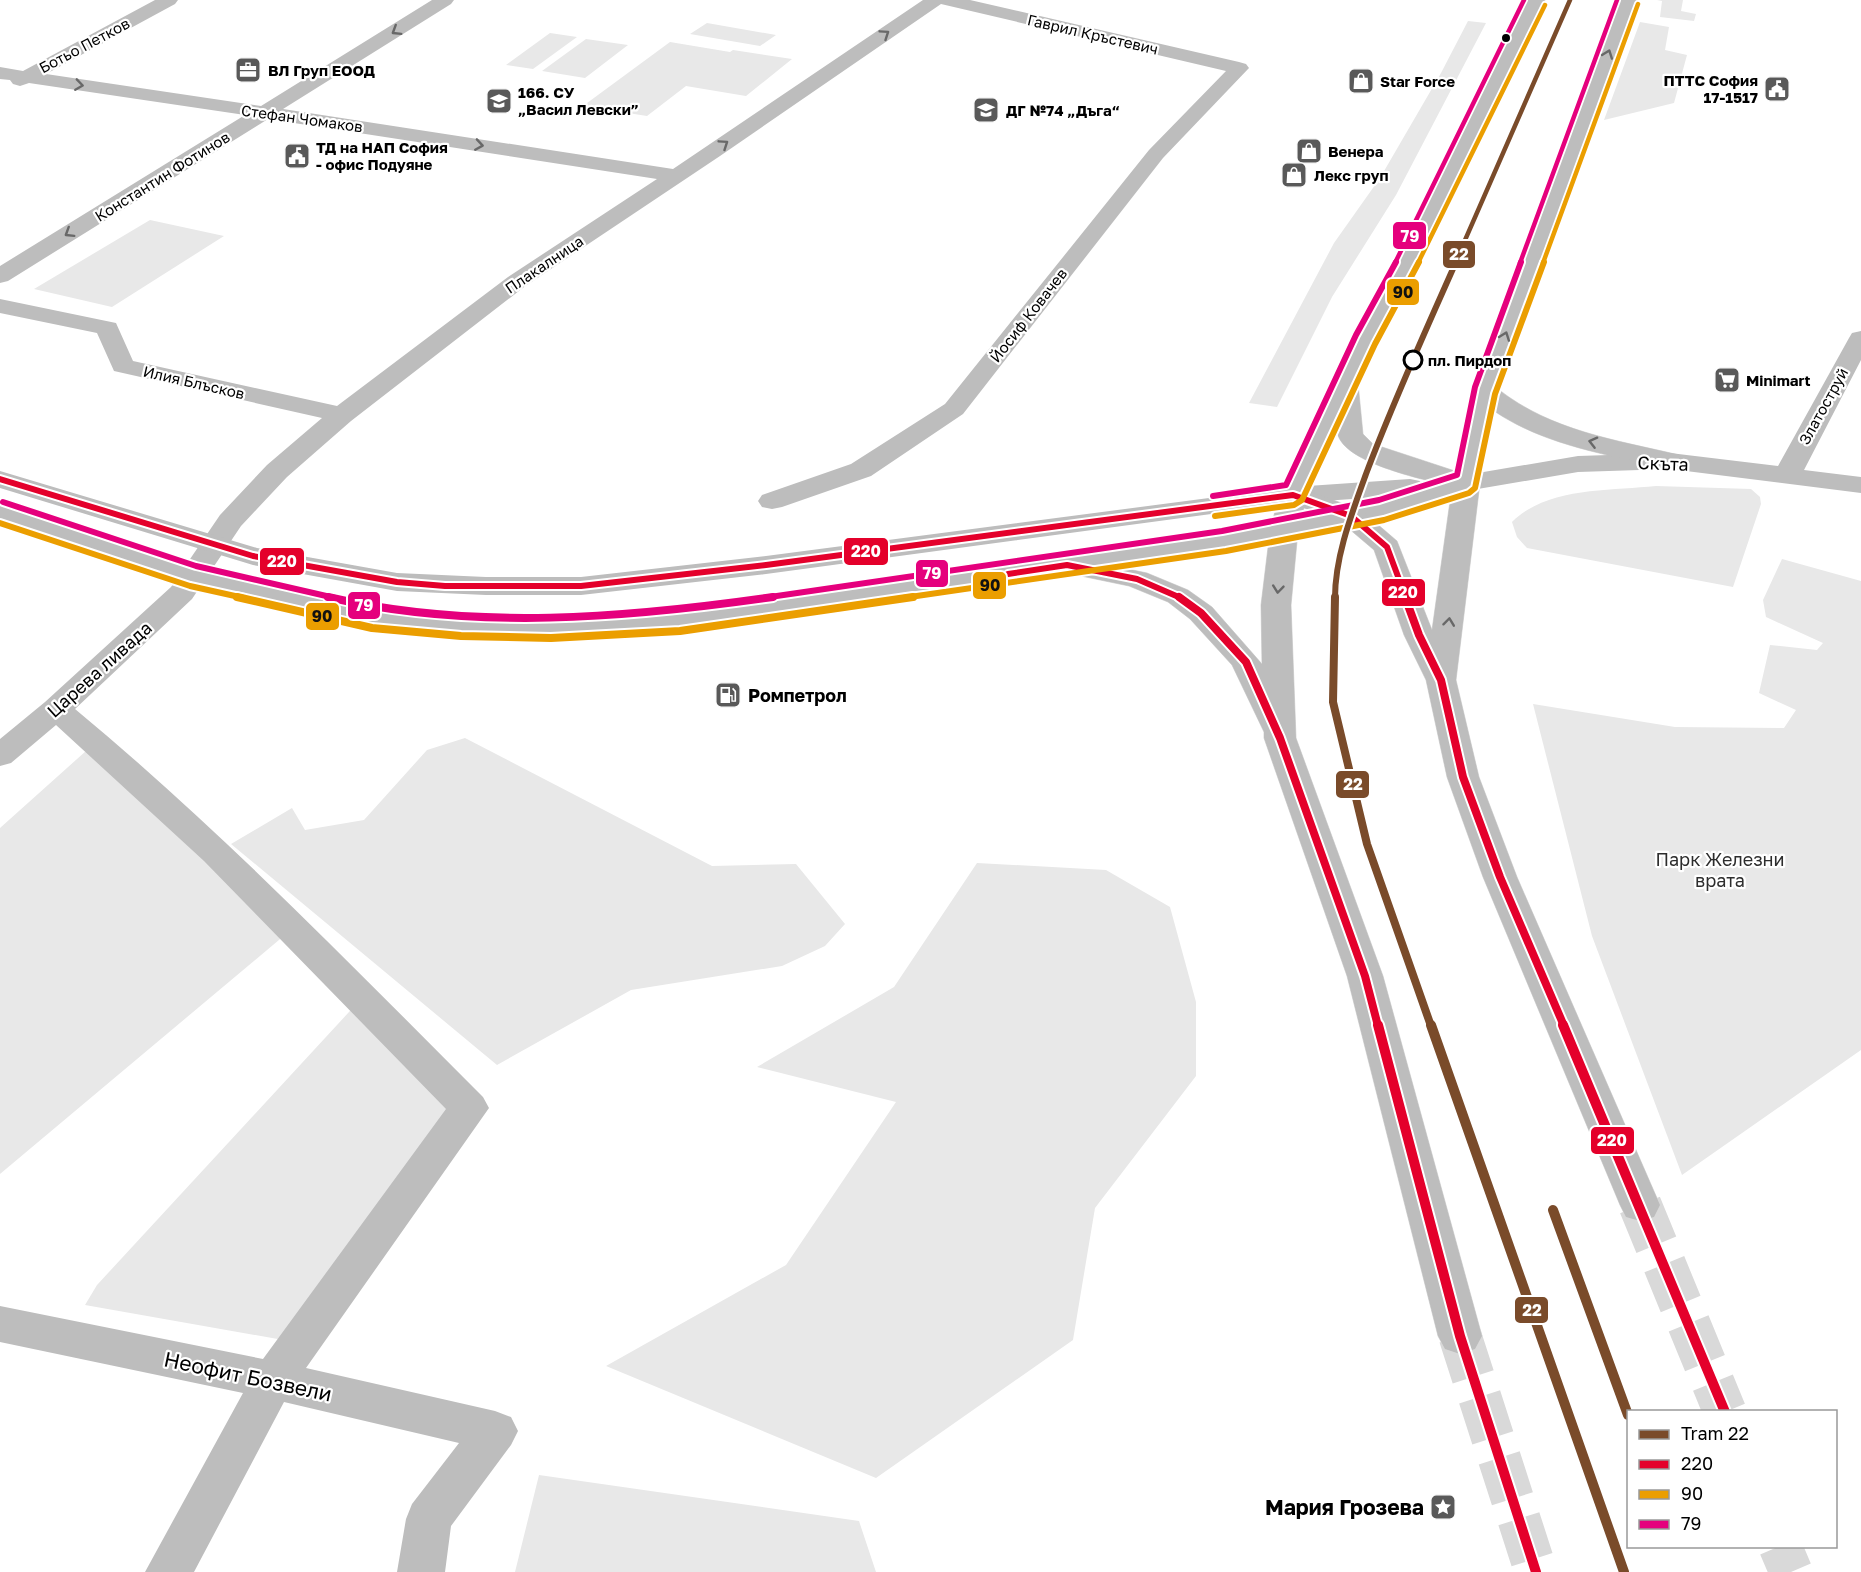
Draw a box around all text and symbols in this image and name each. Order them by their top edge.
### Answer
street label: Гаврил Кръстевич [1026,10,1160,58]
street label: Ботьо Петков [36,14,132,76]
one-way arrow [392,23,402,35]
one-way arrow [878,30,889,41]
unlabelled marker [1500,32,1512,44]
one-way arrow [1601,49,1614,60]
office icon: ВЛ Груп ЕООД [233,55,263,85]
place label: ВЛ Груп ЕООД [268,61,375,79]
shop icon: Star Force [1346,66,1376,96]
place label: ПТТС София 17-1517 [1663,71,1758,106]
place label: Star Force [1380,72,1455,90]
public building icon: ПТТС София 17-1517 [1762,74,1792,104]
one-way arrow [74,78,83,90]
place label: 166. СУ „Васил Левски” [518,83,639,118]
school or university icon: 166. СУ „Васил Левски” [484,86,514,116]
school or university icon: ДГ №74 „Дъга“ [971,95,1001,125]
street label: Стефан Чомаков [240,101,364,135]
place label: ДГ №74 „Дъга“ [1006,101,1120,119]
street label: Константин Фотинов [91,127,233,225]
shop icon: Венера [1294,136,1324,166]
place label: ТД на НАП София - офис Подуяне [316,138,448,173]
one-way arrow [474,138,484,151]
one-way arrow [718,140,729,151]
public building icon: ТД на НАП София - офис Подуяне [282,141,312,171]
place label: Венера [1328,142,1384,160]
shop icon: Лекс груп [1279,160,1309,190]
place label: Лекс груп [1314,166,1388,184]
line badge: 79 [1392,221,1427,250]
one-way arrow [65,226,75,238]
text: 79 [1401,226,1419,246]
street label: Плакалница [501,231,587,297]
line badge: 22 [1442,240,1476,269]
text: 22 [1449,244,1469,264]
street label: Йосиф Ковачев [986,264,1070,366]
line badge: 90 [1386,278,1420,306]
text: 90 [1393,282,1413,302]
one-way arrow [1498,331,1510,342]
marker: пл. Пирдоп [1403,350,1423,370]
place label: пл. Пирдоп [1428,351,1511,369]
street label: Илия Блъсков [142,362,246,402]
supermarket icon: Minimart [1712,365,1742,395]
street label: Златоструй [1795,365,1851,447]
place label: Minimart [1746,371,1811,389]
one-way arrow [1588,436,1598,449]
street label: Скъта [1637,451,1689,475]
line badge: 220 [843,537,889,566]
text: 220 [851,541,881,561]
line badge: 220 [259,547,305,576]
text: 220 [267,551,297,571]
line badge: 79 [915,559,949,588]
text: 79 [923,563,941,583]
line badge: 90 [972,571,1007,600]
text: 90 [980,575,1000,595]
line badge: 220 [1381,578,1426,607]
text: 220 [1388,582,1418,602]
one-way arrow [1272,585,1285,594]
line badge: 79 [347,591,381,620]
text: 79 [355,595,373,615]
line badge: 90 [305,602,340,631]
text: 90 [312,606,332,626]
street label: Царева ливада [42,616,156,722]
one-way arrow [1442,618,1454,627]
fuel station icon: Ромпетрол [713,680,743,710]
place label: Ромпетрол [748,684,847,706]
line badge: 22 [1335,770,1370,799]
text: 22 [1343,774,1363,794]
park label: Парк Железни врата [1655,848,1785,891]
line badge: 220 [1590,1126,1635,1155]
text: 220 [1597,1130,1627,1150]
line badge: 22 [1514,1296,1549,1324]
text: 22 [1522,1300,1542,1320]
street label: Неофит Бозвели [162,1345,334,1407]
legend [1627,1410,1837,1548]
text: Tram 22 [1681,1422,1749,1444]
text: 220 [1681,1452,1713,1474]
text: 90 [1681,1482,1703,1504]
place icon: Мария Грозева [1428,1492,1458,1522]
place label: Мария Грозева [1265,1494,1424,1520]
text: 79 [1681,1512,1701,1534]

